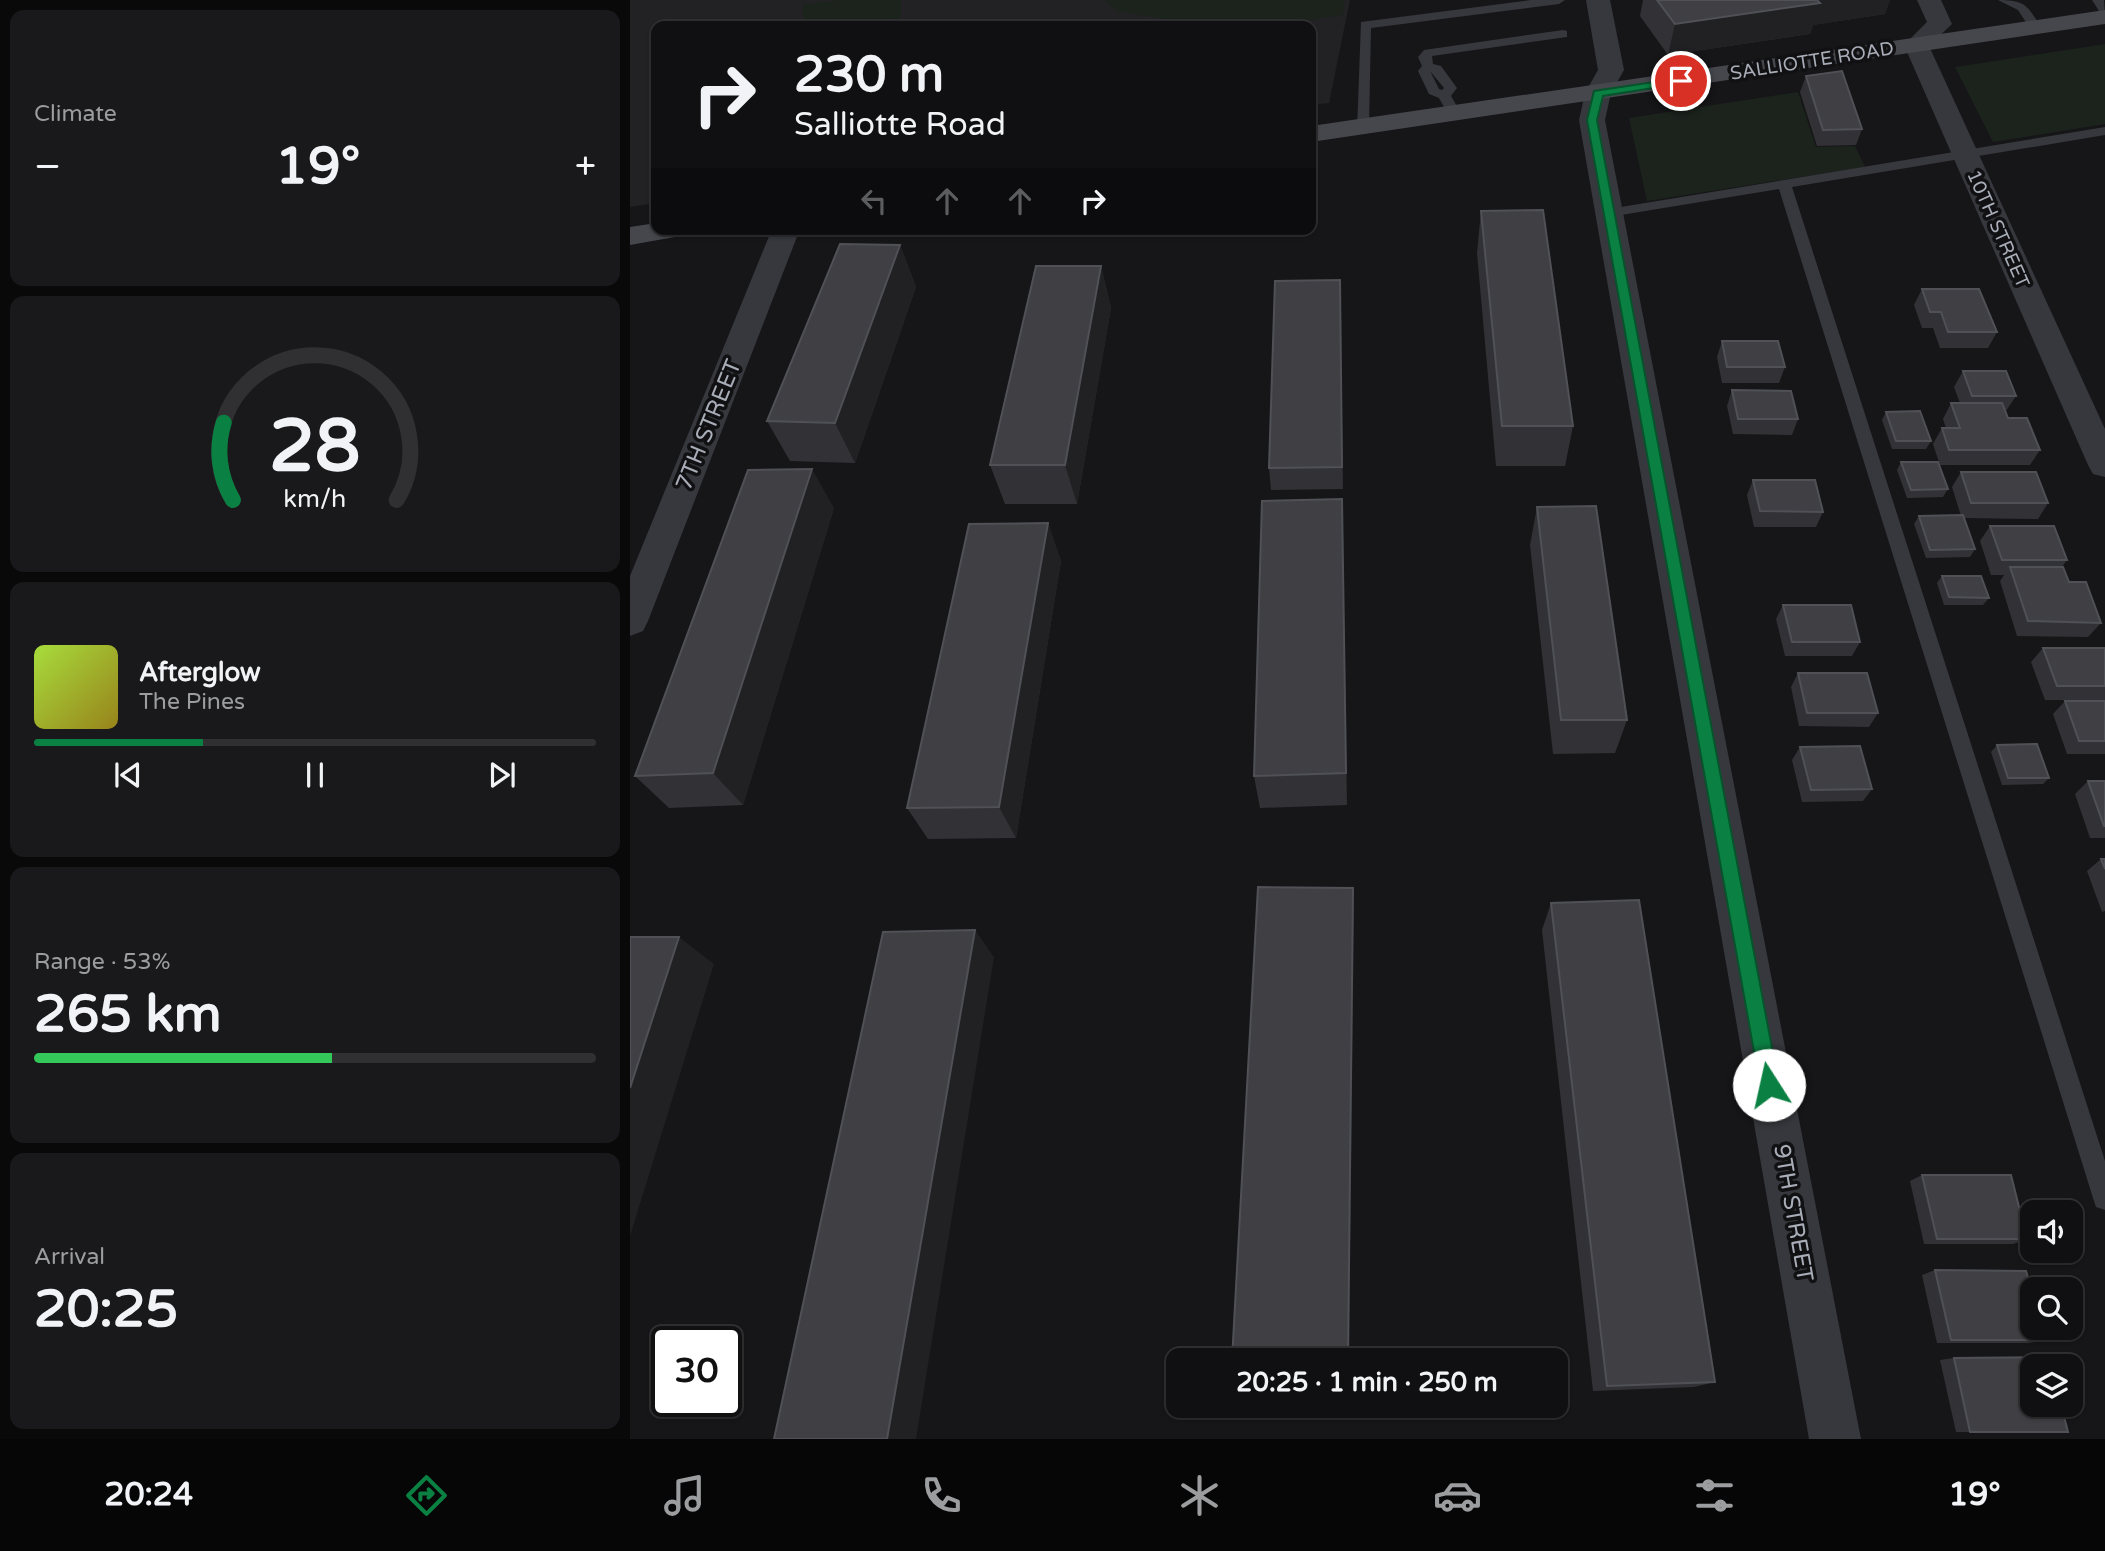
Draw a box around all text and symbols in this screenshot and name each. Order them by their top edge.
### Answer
street label: SALLIOTTE ROAD [1729,37,1895,85]
text: 230 m [794,46,944,105]
icon: right [679,49,770,140]
pin [1651,51,1711,111]
icon: arrive [1662,62,1700,100]
text: Climate [34,100,117,128]
text: Salliotte Road [794,106,1006,144]
text: 19° [275,135,360,198]
text: − [34,144,61,190]
text: + [575,144,596,190]
street label: 10TH STREET [1962,167,2034,292]
icon: left [855,182,893,220]
icon: ahead [928,182,966,220]
icon: ahead [1001,182,1039,220]
icon: right [1074,182,1112,220]
street label: 7TH STREET [670,355,748,495]
text: 28 [269,403,361,491]
text: km/h [284,483,346,513]
text: Afterglow [139,657,261,688]
text: The Pines [139,688,245,716]
icon: previous [109,756,147,794]
icon: pause [296,756,334,794]
icon: next [483,756,521,794]
text: Range · 53% [34,948,170,976]
text: 265 km [34,983,222,1046]
position arrow [1732,1048,1806,1122]
street label: 9TH STREET [1767,1142,1819,1284]
map controls [2020,1200,2083,1417]
button: sound [2020,1200,2083,1263]
text: Arrival [34,1243,105,1271]
button: search [2020,1277,2083,1340]
text: 20:25 [34,1278,178,1341]
speed limit sign: 30 [651,1326,742,1417]
button: layers [2020,1354,2083,1417]
text: 20:25 · 1 min · 250 m [1236,1367,1498,1398]
icon: directions [402,1471,451,1520]
icon: music [660,1471,709,1520]
icon: phone [917,1471,966,1520]
icon: climate [1175,1471,1224,1520]
icon: car [1433,1471,1482,1520]
icon: filters [1690,1471,1739,1520]
text: 20:24 [104,1476,193,1514]
text: 19° [1948,1476,2001,1514]

